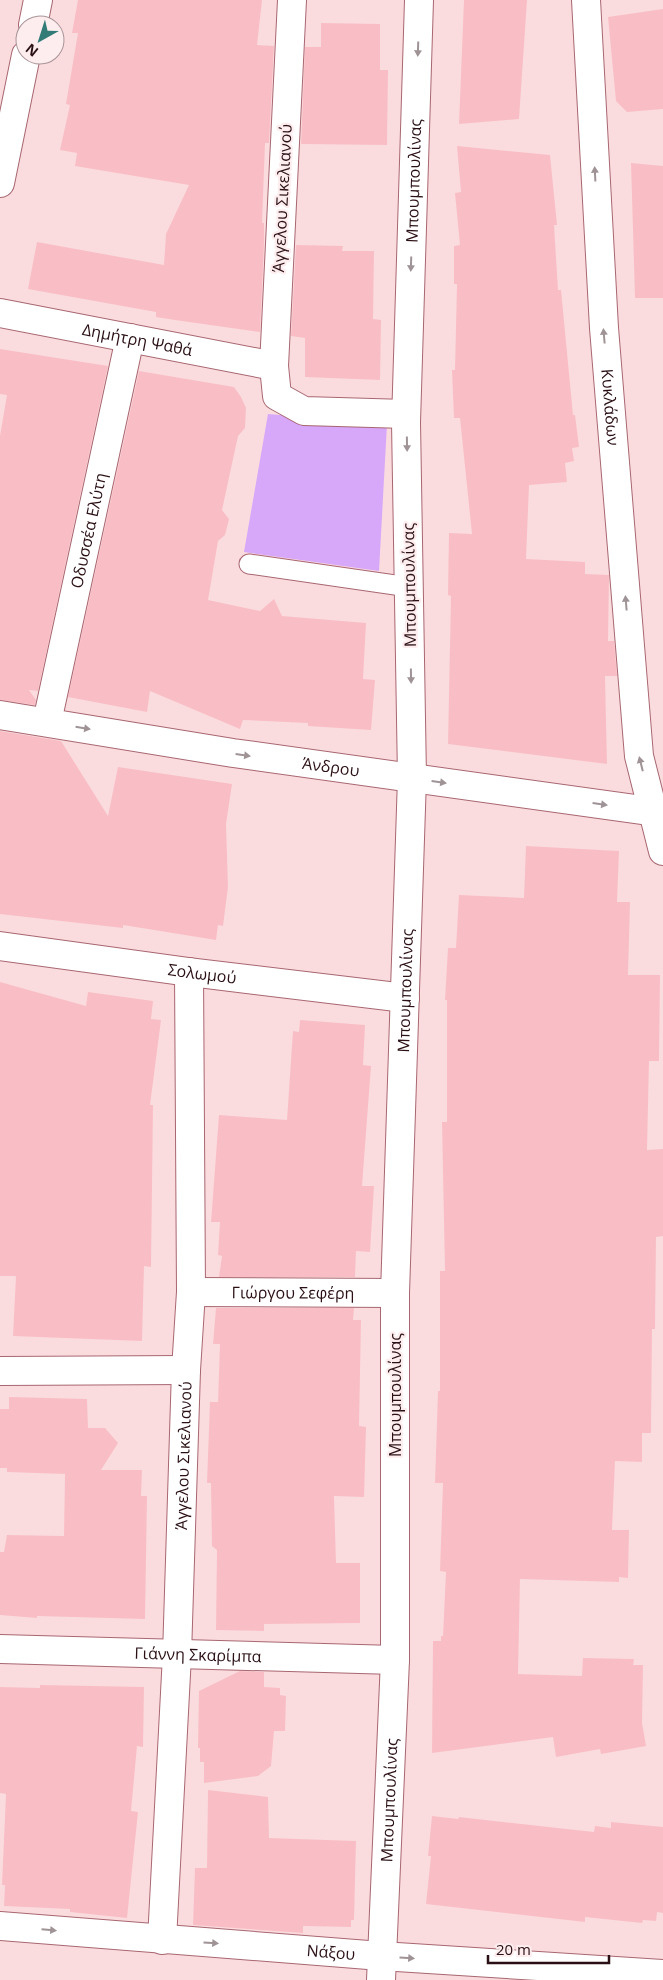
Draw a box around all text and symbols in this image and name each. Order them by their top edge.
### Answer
north arrow [15,15,65,65]
text: N [21,40,42,61]
one-way arrow [413,41,421,57]
street label: Μπουμπουλίνας [401,118,426,243]
street label: Άγγελου Σικελιανού [267,123,297,273]
one-way arrow [591,166,599,182]
one-way arrow [407,256,415,272]
street label: Δημήτρη Ψαθά [81,318,195,361]
one-way arrow [600,328,608,344]
street label: Κυκλάδων [596,368,625,447]
one-way arrow [403,436,411,452]
street label: Οδυσσέα Ελύτη [65,471,112,590]
street label: Μπουμπουλίνας [397,523,421,647]
one-way arrow [622,594,630,610]
one-way arrow [407,668,415,684]
one-way arrow [75,725,91,733]
one-way arrow [235,751,251,759]
street label: Άνδρου [301,752,361,782]
one-way arrow [637,757,645,772]
one-way arrow [431,778,447,786]
one-way arrow [592,800,608,808]
street label: Μπουμπουλίνας [392,928,418,1053]
street label: Σολωμού [166,958,238,989]
street label: Γιώργου Σεφέρη [232,1281,354,1304]
street label: Μπουμπουλίνας [384,1333,406,1457]
street label: Άγγελου Σικελιανού [170,1381,197,1530]
street label: Γιάννη Σκαρίμπα [134,1642,262,1667]
street label: Μπουμπουλίνας [375,1737,403,1863]
one-way arrow [41,1926,57,1934]
scale bar [488,1932,609,1964]
street label: Νάξου [306,1939,356,1965]
text: 20 m [496,1939,531,1959]
one-way arrow [203,1940,219,1948]
one-way arrow [400,1954,416,1962]

